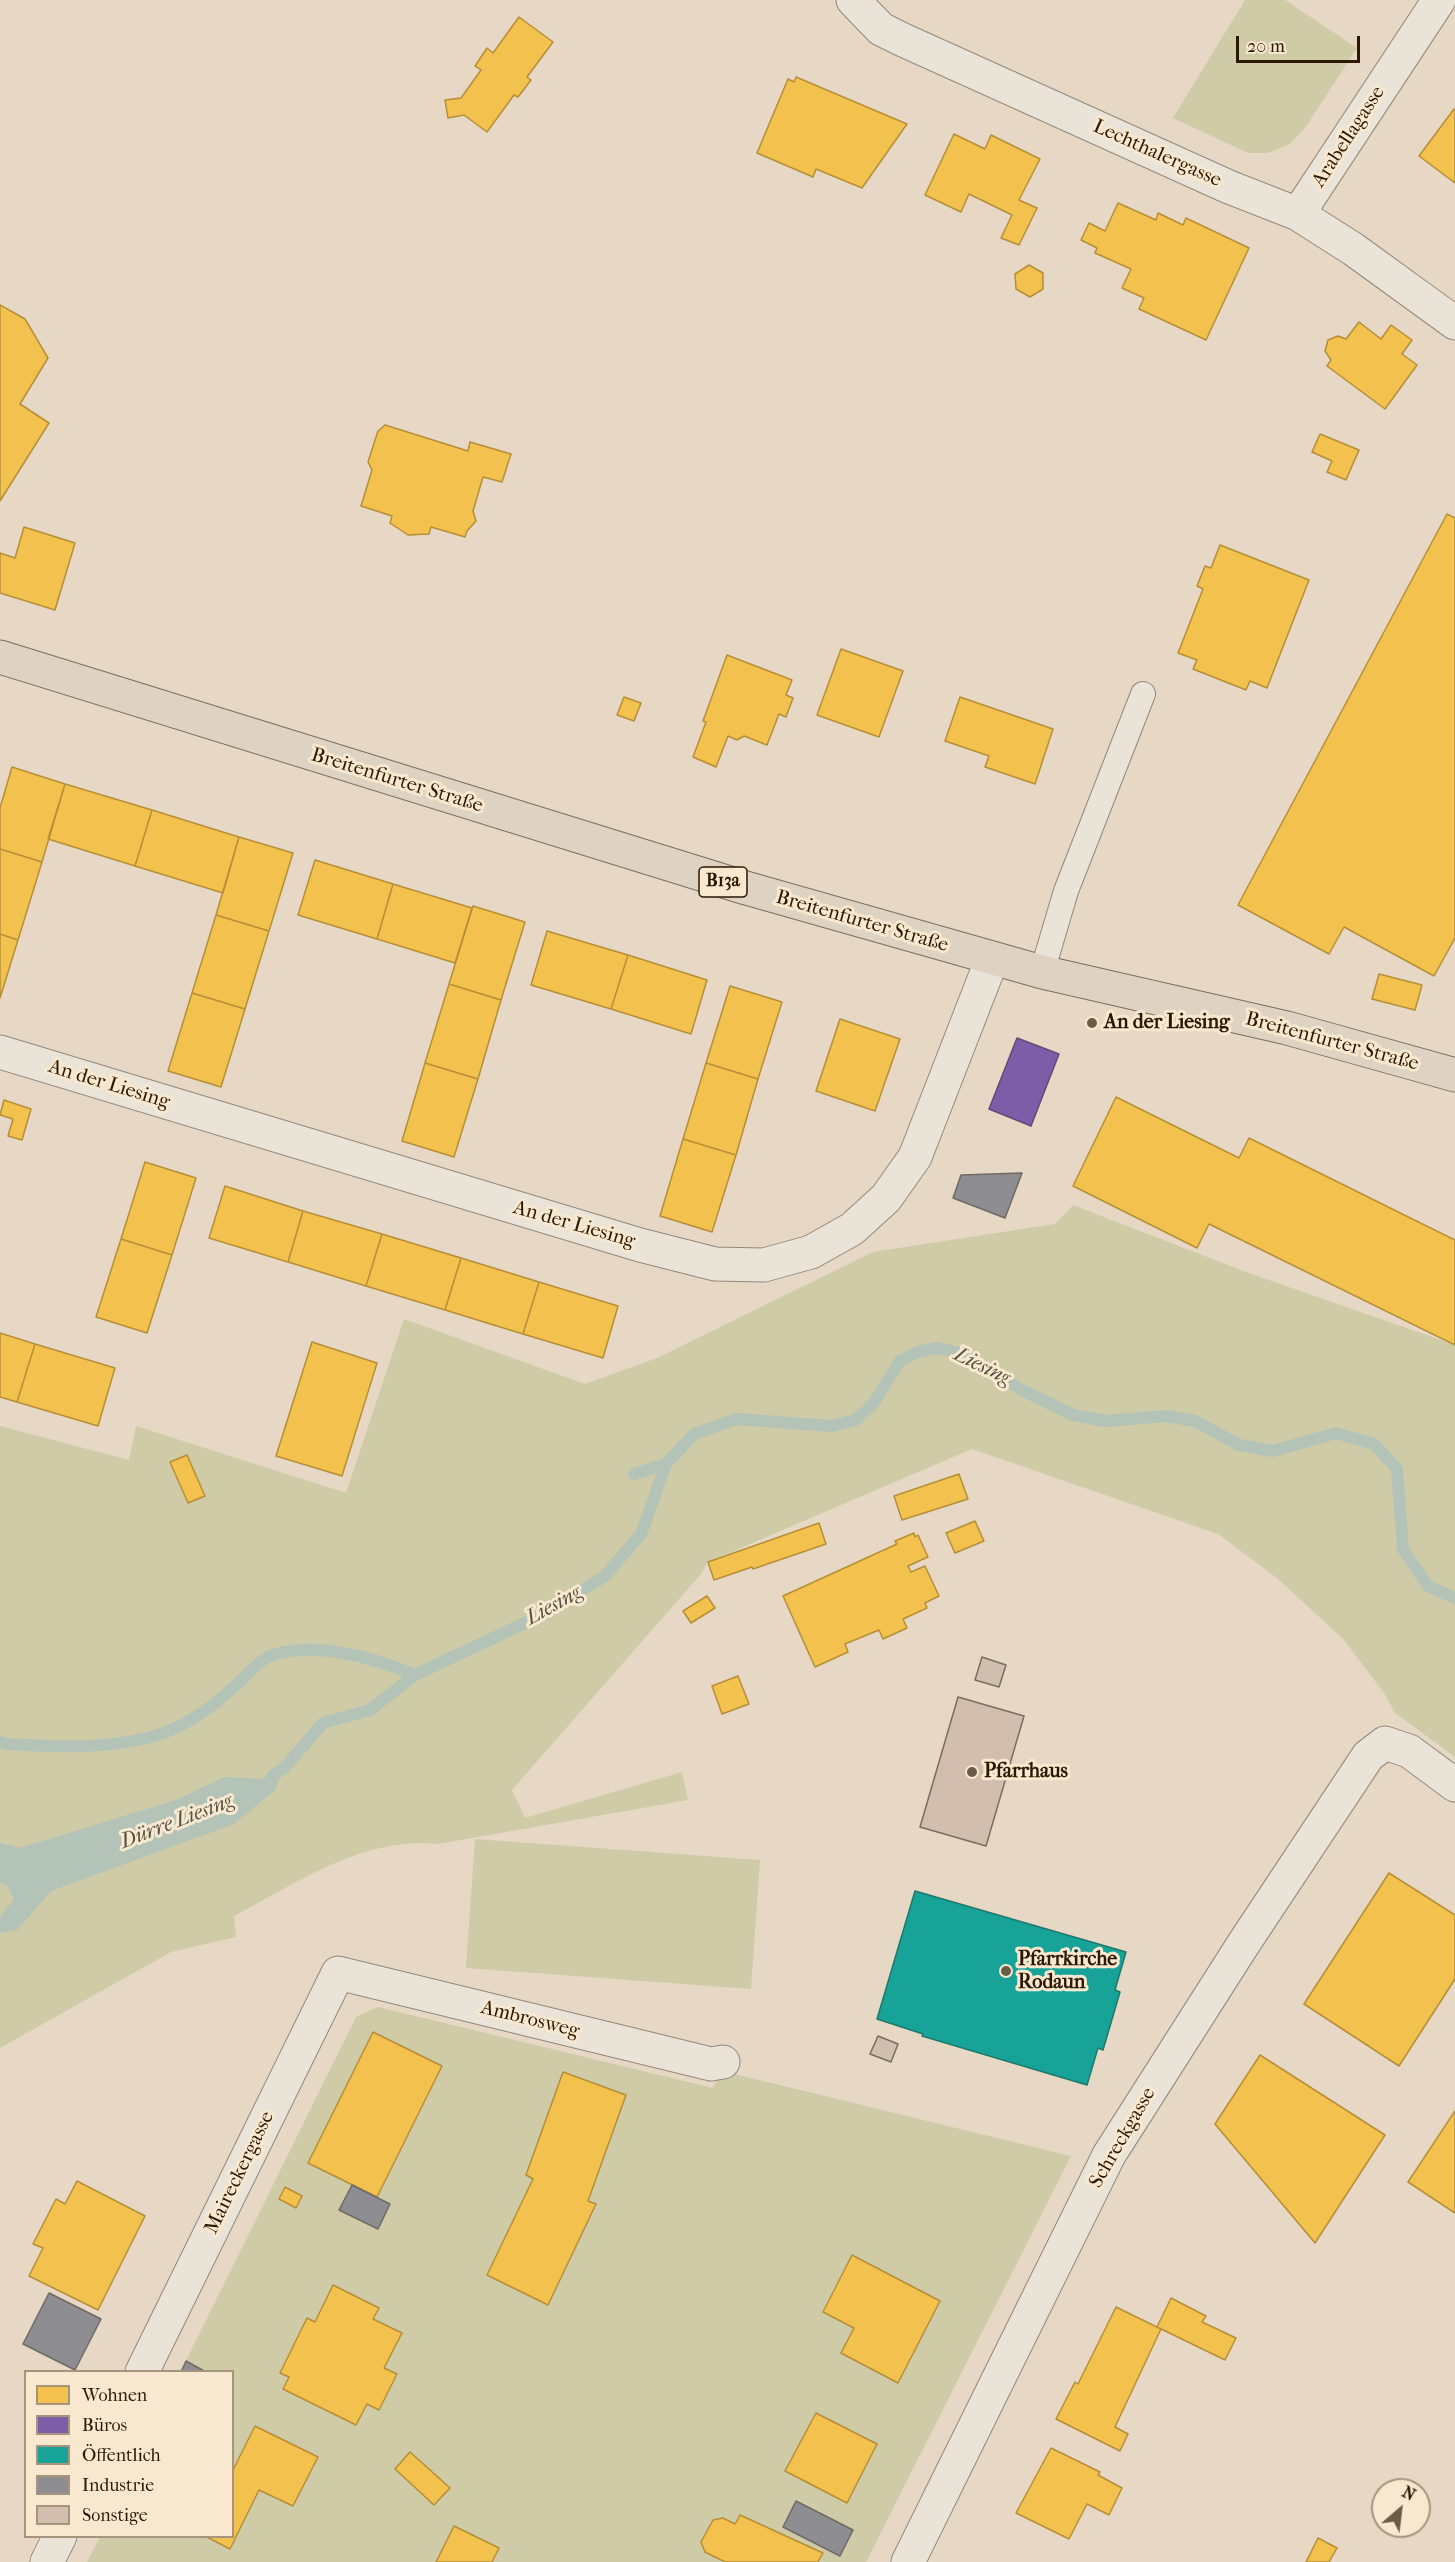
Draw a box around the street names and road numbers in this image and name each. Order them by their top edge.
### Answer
street label: Arabellagasse [1307,82,1391,192]
street label: Lechthalergasse [1089,115,1225,193]
street label: Breitenfurter Straße [308,743,486,819]
road number: B13a [699,867,747,897]
street label: Breitenfurter Straße [773,886,951,958]
street label: Breitenfurter Straße [1243,1007,1421,1077]
street label: An der Liesing [45,1055,173,1115]
street label: An der Liesing [510,1196,638,1254]
street label: Ambrosweg [478,1996,582,2044]
street label: Schreckgasse [1085,2083,1161,2193]
street label: Maireckergasse [200,2108,280,2238]

